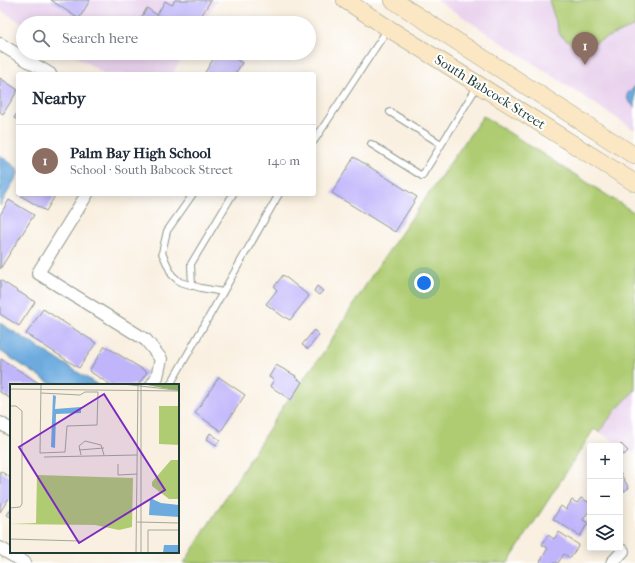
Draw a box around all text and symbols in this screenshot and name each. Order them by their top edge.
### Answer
search box [16,16,316,60]
icon: search [30,27,52,49]
text: Search here [62,29,138,47]
pin: 1 [572,32,598,65]
street label: South Babcock Street [431,51,549,133]
text: Nearby [32,88,86,108]
text: Palm Bay High School [70,144,211,162]
text: 1 [43,153,47,168]
text: 140 m [267,153,300,168]
text: School · South Babcock Street [70,162,233,177]
your location [414,273,434,293]
inset map [10,384,179,553]
map controls [587,443,623,551]
button: + [587,443,623,479]
button: − [587,479,623,515]
button: layers [587,515,623,551]

